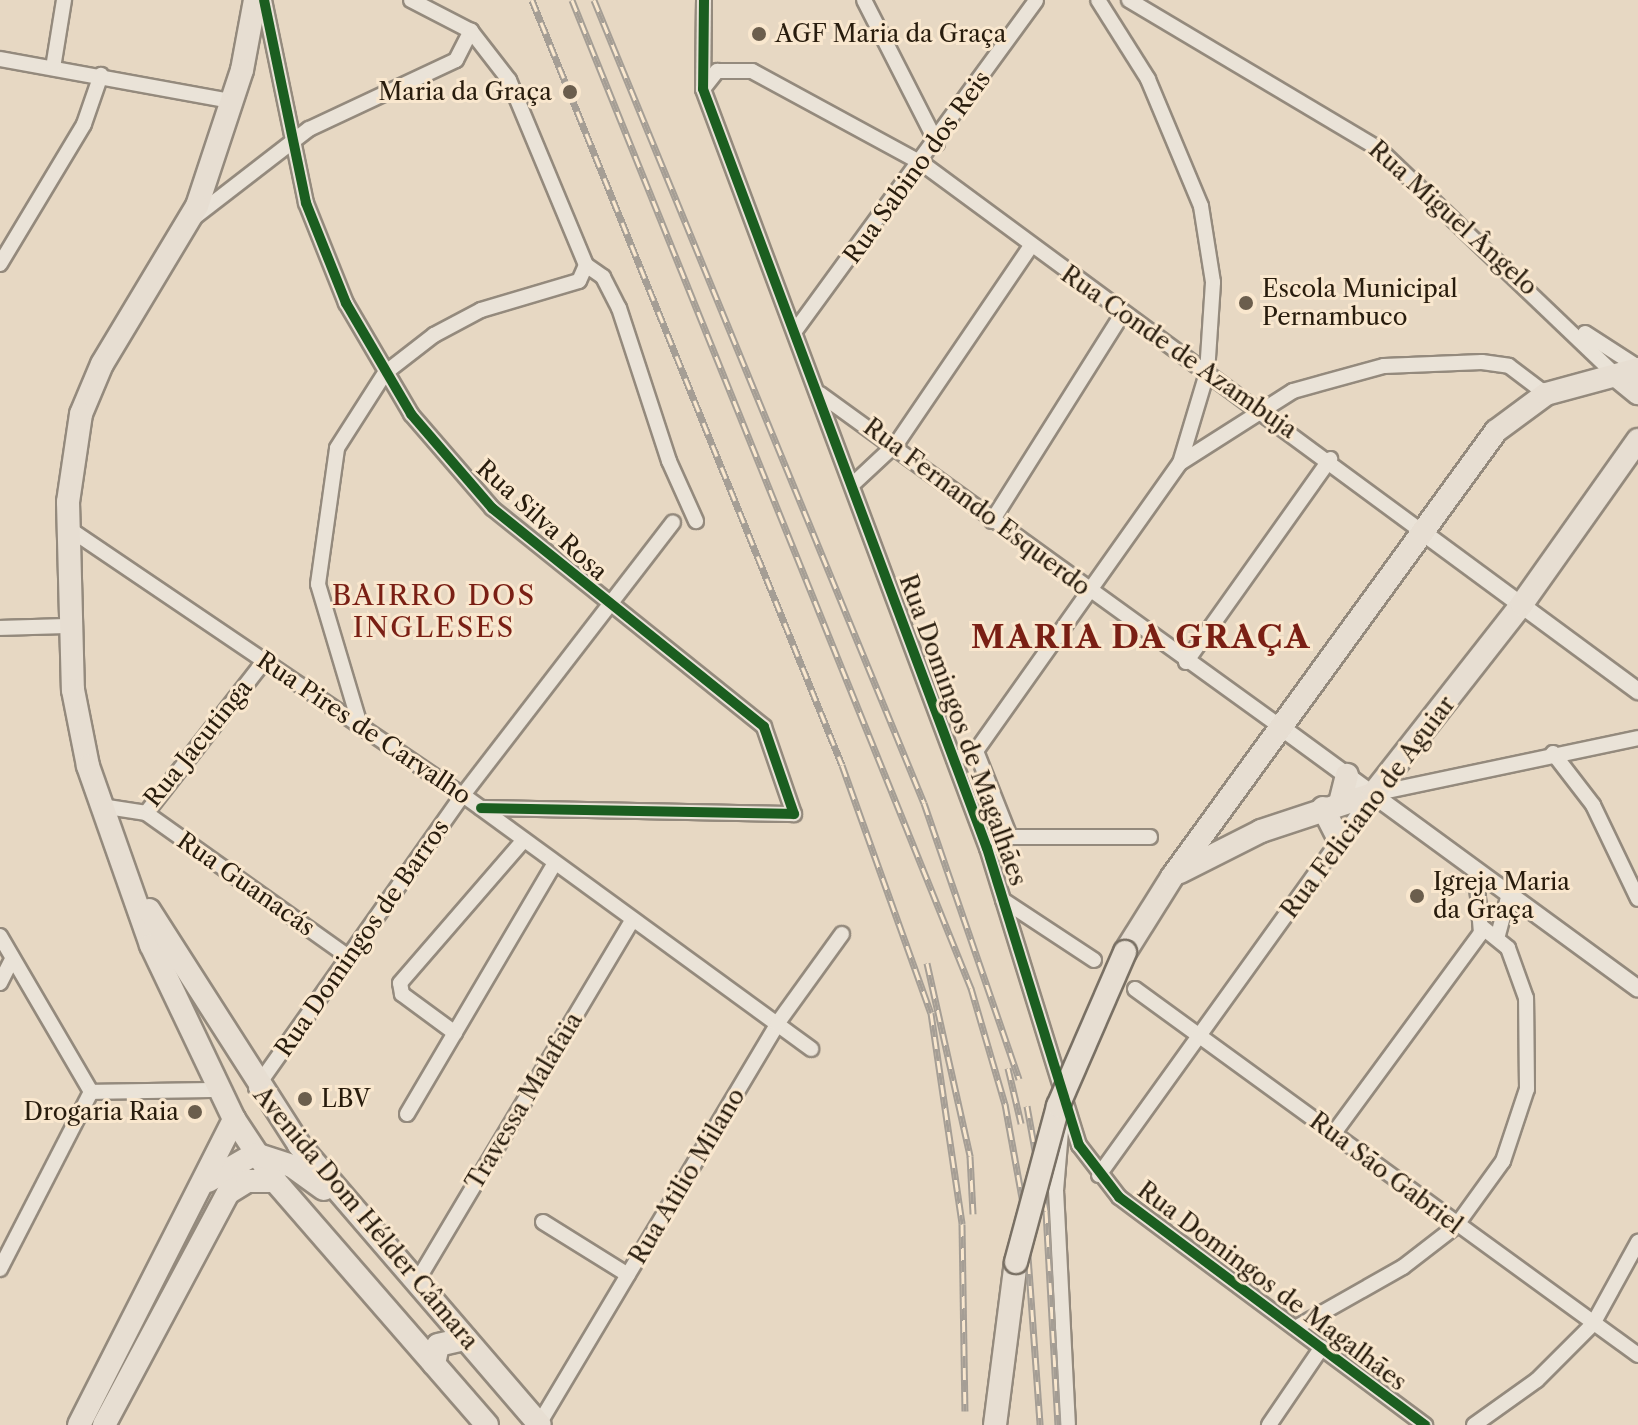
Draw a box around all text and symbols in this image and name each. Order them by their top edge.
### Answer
place label: AGF Maria da Graça [775,20,1008,48]
marker: AGF Maria da Graça [750,25,768,43]
street label: Rua Sabino dos Reis [837,65,997,269]
place label: Maria da Graça [378,78,552,106]
marker: Maria da Graça [559,81,581,103]
street label: Rua Miguel Ângelo [1362,134,1544,302]
street label: Rua Conde de Azambuja [1055,259,1303,445]
place label: Escola Municipal Pernambuco [1262,275,1458,331]
marker: Escola Municipal Pernambuco [1237,294,1255,312]
street label: Rua Fernando Esquerdo [858,412,1096,602]
street label: Rua Silva Rosa [470,454,614,586]
street label: Rua Domingos de Magalhães [893,570,1033,890]
district label: BAIRRO DOS INGLESES [332,578,536,644]
district label: MARIA DA GRAÇA [970,618,1312,656]
street label: Rua Pires de Carvalho [251,646,477,810]
street label: Rua Jacutinga [138,673,258,813]
street label: Rua Feliciano de Aguiar [1275,690,1461,924]
street label: Rua Domingos de Barros [269,814,455,1062]
street label: Rua Guanacás [172,826,320,942]
place label: Igreja Maria da Graça [1433,868,1570,924]
marker: Igreja Maria da Graça [1408,887,1426,905]
street label: Travessa Malafaia [460,1007,588,1195]
street label: Avenida Dom Hélder Câmara [247,1080,485,1356]
street label: Rua Atilio Milano [623,1082,751,1270]
place label: LBV [321,1085,370,1113]
marker: LBV [296,1090,314,1108]
place label: Drogaria Raia [23,1098,179,1126]
marker: Drogaria Raia [186,1103,204,1121]
street label: Rua São Gabriel [1304,1106,1468,1240]
street label: Rua Domingos de Magalhães [1132,1175,1412,1397]

